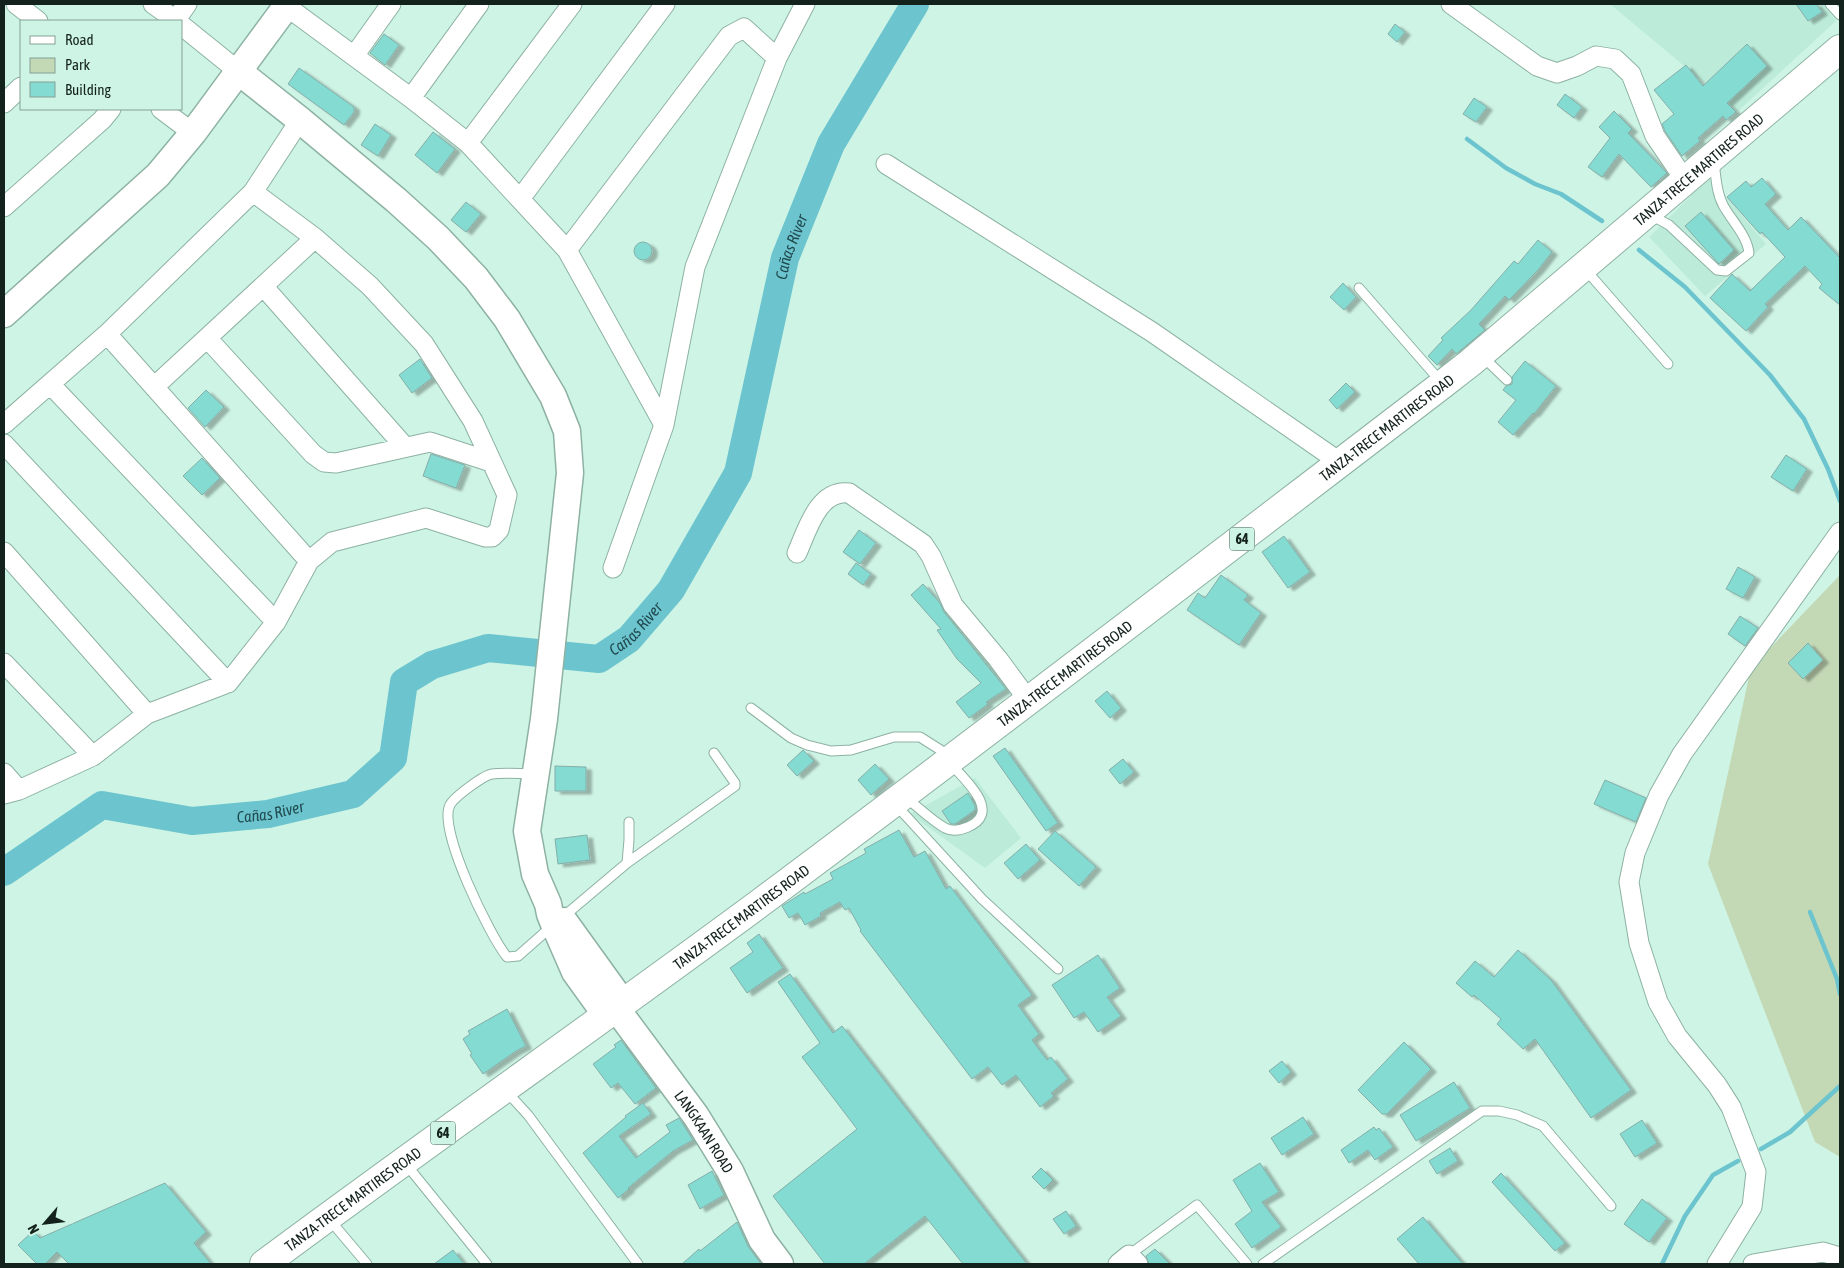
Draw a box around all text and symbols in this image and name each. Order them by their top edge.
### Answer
legend [20,20,182,110]
text: Road [65,31,94,48]
text: Park [65,56,90,73]
text: Building [65,81,111,98]
street label: TANZA-TRECE MARTIRES ROAD [1630,109,1767,229]
water label: Cañas River [772,211,811,281]
street label: TANZA-TRECE MARTIRES ROAD [1316,371,1457,484]
road number: 64 [1230,528,1254,550]
water label: Cañas River [606,597,666,659]
street label: TANZA-TRECE MARTIRES ROAD [994,617,1135,730]
water label: Cañas River [236,797,307,826]
street label: TANZA-TRECE MARTIRES ROAD [670,861,812,972]
street label: LANGKAAN ROAD [671,1087,737,1176]
road number: 64 [430,1122,456,1144]
street label: TANZA-TRECE MARTIRES ROAD [281,1143,424,1254]
north arrow [20,1198,70,1248]
text: N [25,1222,43,1237]

